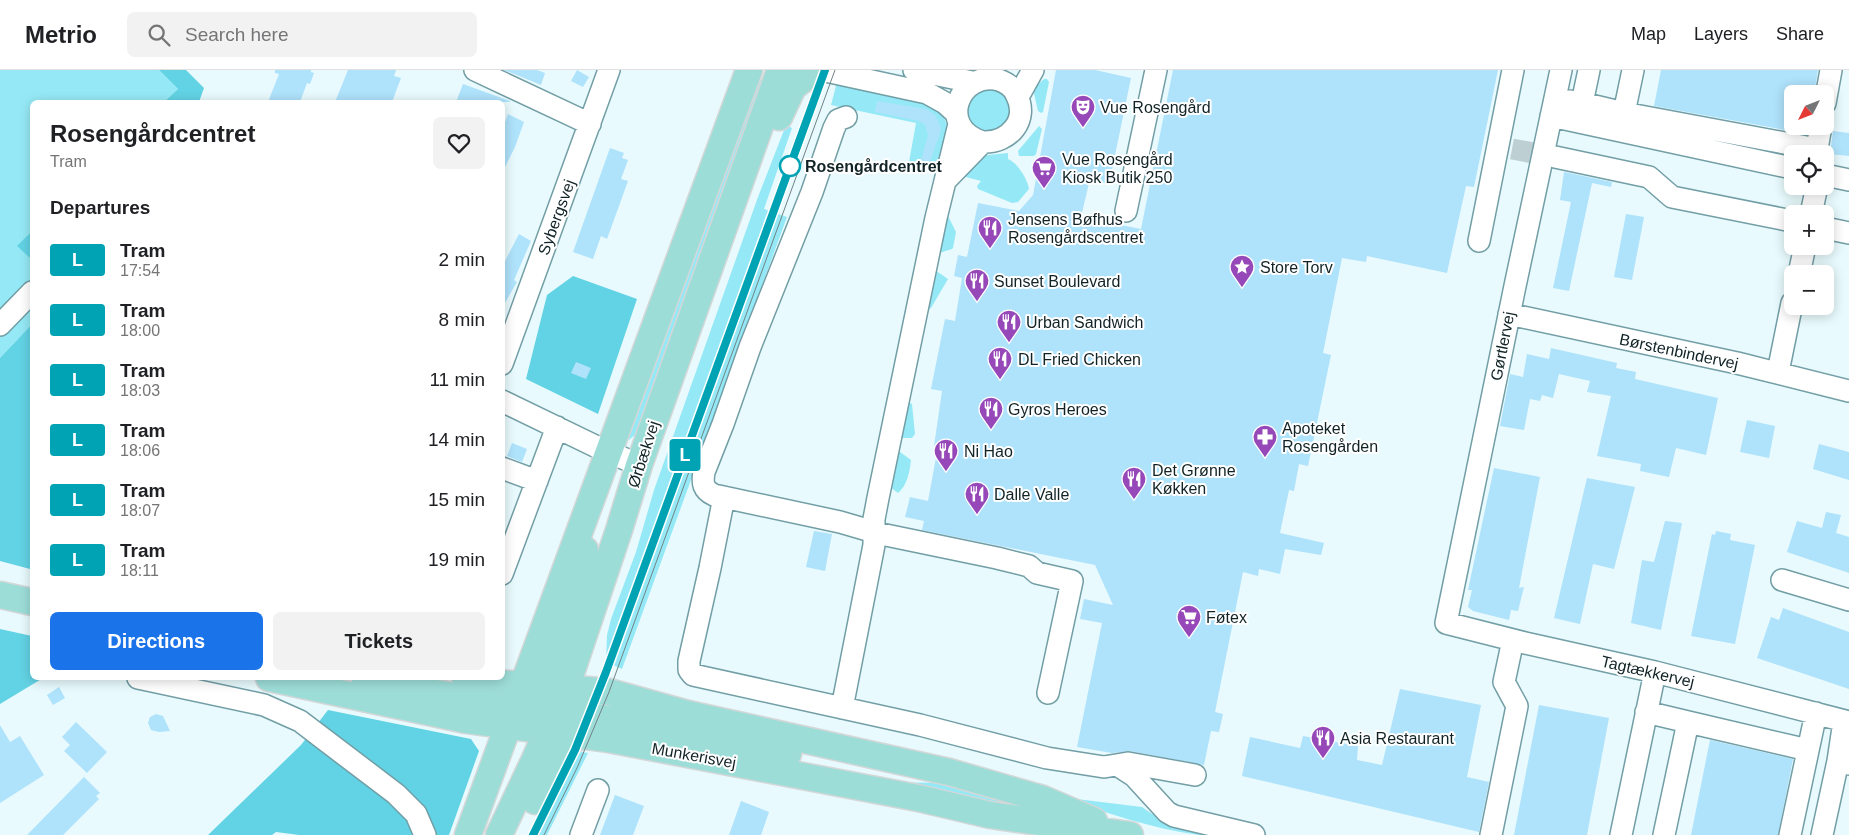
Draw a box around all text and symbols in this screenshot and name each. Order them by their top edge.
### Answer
search box [127,12,477,57]
text: Metrio [25,21,97,48]
icon: search [145,21,173,49]
text: Search here [185,24,289,45]
text: Map [1631,24,1666,44]
text: Layers [1694,24,1748,44]
text: Share [1776,24,1824,44]
north arrow [1784,85,1834,135]
map controls [1784,85,1834,315]
theatre icon: Vue Rosengård [1070,94,1096,128]
place label: Vue Rosengård [1100,99,1211,116]
button: heart [433,117,485,169]
text: Rosengårdcentret [50,120,255,147]
button: locate [1784,145,1834,195]
place label: Vue Rosengård Kiosk Butik 250 [1062,151,1173,186]
text: Tram [50,153,87,170]
marker: Rosengårdcentret [779,155,801,177]
supermarket icon: Vue Rosengård Kiosk Butik 250 [1031,155,1057,189]
place label: Rosengårdcentret [805,158,943,175]
street label: Sybergsvej [535,177,578,257]
text: Departures [50,197,150,218]
button: + [1784,205,1834,255]
place label: Jensens Bøfhus Rosengårdscentret [1008,211,1144,246]
restaurant icon: Jensens Bøfhus Rosengårdscentret [977,215,1003,249]
text: Tram [120,240,165,261]
text: 2 min [439,249,485,270]
text: L [72,250,83,270]
place icon: Store Torv [1229,254,1255,288]
place label: Store Torv [1260,259,1333,276]
text: 17:54 [120,262,160,279]
button: − [1784,265,1834,315]
restaurant icon: Sunset Boulevard [964,268,990,302]
place label: Sunset Boulevard [994,273,1120,290]
text: Tram [120,300,165,321]
text: 8 min [439,309,485,330]
restaurant icon: Urban Sandwich [996,309,1022,343]
text: L [72,310,83,330]
street label: Gørtlervej [1487,310,1518,382]
place label: Urban Sandwich [1026,314,1143,331]
text: 18:00 [120,322,160,339]
street label: Børstenbindervej [1618,331,1740,372]
restaurant icon: DL Fried Chicken [987,346,1013,380]
place label: DL Fried Chicken [1018,351,1141,368]
text: Tram [120,360,165,381]
text: 11 min [429,369,485,390]
text: L [72,370,83,390]
text: 18:03 [120,382,160,399]
restaurant icon: Gyros Heroes [978,396,1004,430]
place label: Gyros Heroes [1008,401,1107,418]
street label: Ørbækvej [625,419,662,490]
text: Tram [120,420,165,441]
place label: Apoteket Rosengården [1282,420,1378,455]
pharmacy icon: Apoteket Rosengården [1252,424,1278,458]
text: 14 min [428,429,485,450]
text: L [72,430,83,450]
restaurant icon: Ni Hao [933,438,959,472]
line badge: L [669,439,701,471]
text: 18:06 [120,442,160,459]
place label: Ni Hao [964,443,1013,460]
text: L [680,445,691,465]
place label: Det Grønne Køkken [1152,462,1236,497]
restaurant icon: Det Grønne Køkken [1121,466,1147,500]
text: Tram [120,480,165,501]
restaurant icon: Dalle Valle [964,481,990,515]
place label: Dalle Valle [994,486,1069,503]
text: 15 min [428,489,485,510]
text: L [72,490,83,510]
text: 18:07 [120,502,160,519]
text: Tram [120,540,165,561]
text: 19 min [428,549,485,570]
text: L [72,550,83,570]
text: 18:11 [120,562,159,579]
supermarket icon: Føtex [1176,604,1202,638]
place label: Føtex [1206,609,1247,626]
button: Directions [50,612,263,670]
button: Tickets [273,612,485,670]
street label: Tagtækkervej [1600,653,1696,690]
restaurant icon: Asia Restaurant [1310,725,1336,759]
place label: Asia Restaurant [1340,730,1454,747]
street label: Munkerisvej [650,740,737,771]

